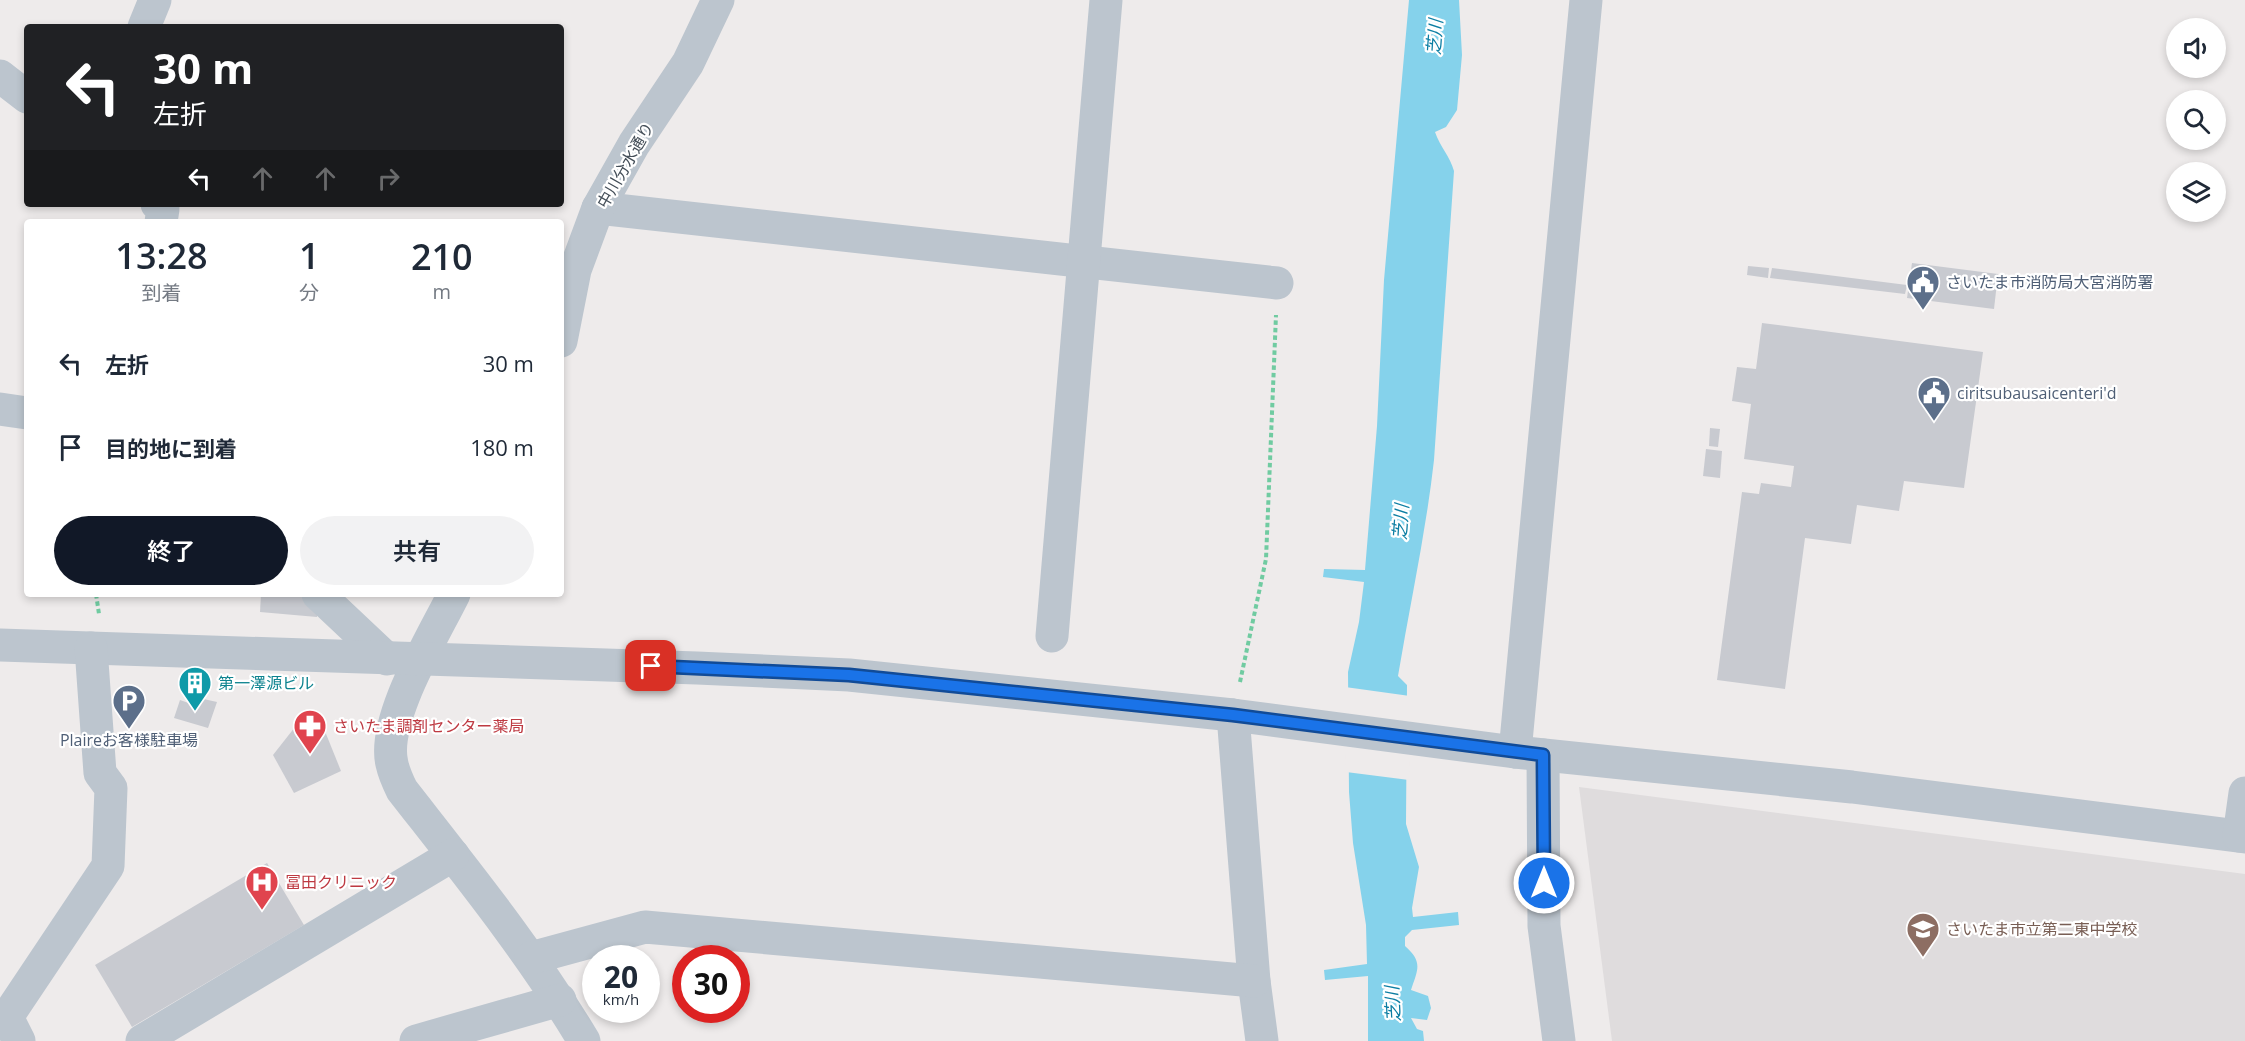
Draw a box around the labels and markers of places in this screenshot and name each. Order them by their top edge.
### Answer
public building icon: さいたま市消防局大宮消防署 [1905,264,1941,311]
place label: さいたま市消防局大宮消防署 [1946,271,2154,293]
public building icon: ciritsubausaicenteri'd [1916,375,1952,422]
place label: ciritsubausaicenteri'd [1957,382,2117,404]
pin [625,640,676,691]
building icon: 第一澤源ビル [177,665,213,712]
place label: 第一澤源ビル [218,672,314,694]
parking icon: Plaireお客様駐車場 [111,683,147,730]
pharmacy icon: さいたま調剤センター薬局 [292,708,328,755]
place label: さいたま調剤センター薬局 [333,715,525,737]
place label: Plaireお客様駐車場 [60,729,198,751]
hospital icon: 冨田クリニック [244,864,280,911]
place label: 冨田クリニック [285,871,397,893]
school or university icon: さいたま市立第二東中学校 [1905,911,1941,958]
place label: さいたま市立第二東中学校 [1946,918,2138,940]

